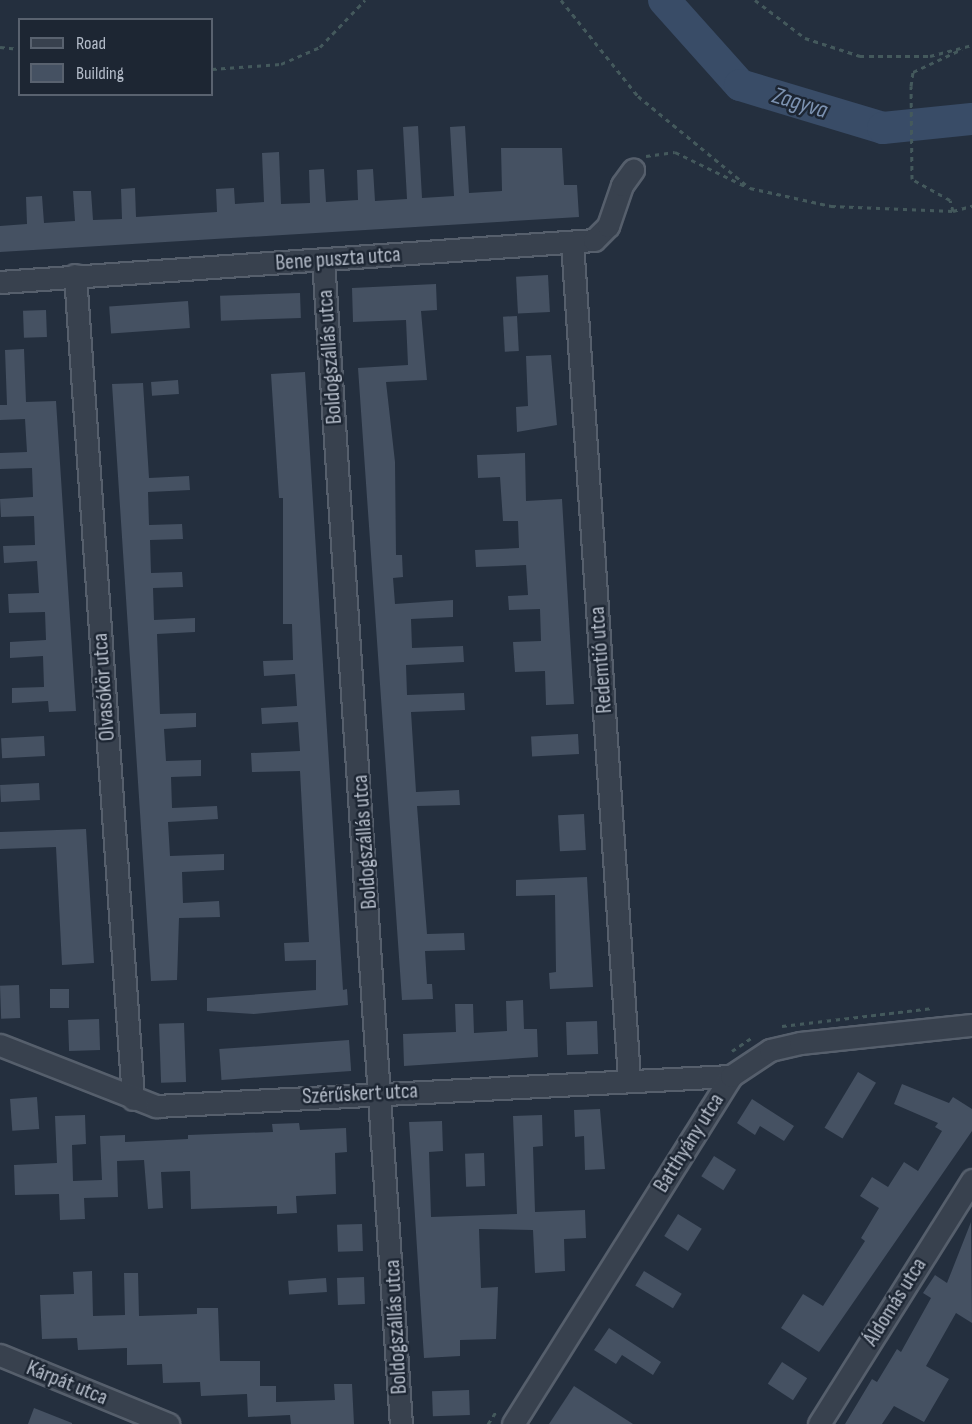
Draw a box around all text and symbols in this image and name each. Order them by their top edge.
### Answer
legend [18,18,213,96]
text: Road [76,33,106,54]
text: Building [76,63,124,84]
water label: Zagyva [769,81,831,125]
street label: Bene puszta utca [274,241,402,277]
street label: Boldogszállás utca [312,289,348,425]
street label: Redemtió utca [584,606,618,714]
street label: Olvasókör utca [87,632,121,742]
street label: Boldogszállás utca [347,774,383,910]
street label: Szérűskert utca [302,1078,418,1110]
street label: Batthyány utca [648,1089,730,1197]
street label: Áldomás utca [858,1253,932,1351]
street label: Boldogszállás utca [379,1259,413,1395]
street label: Kárpát utca [23,1355,111,1411]

